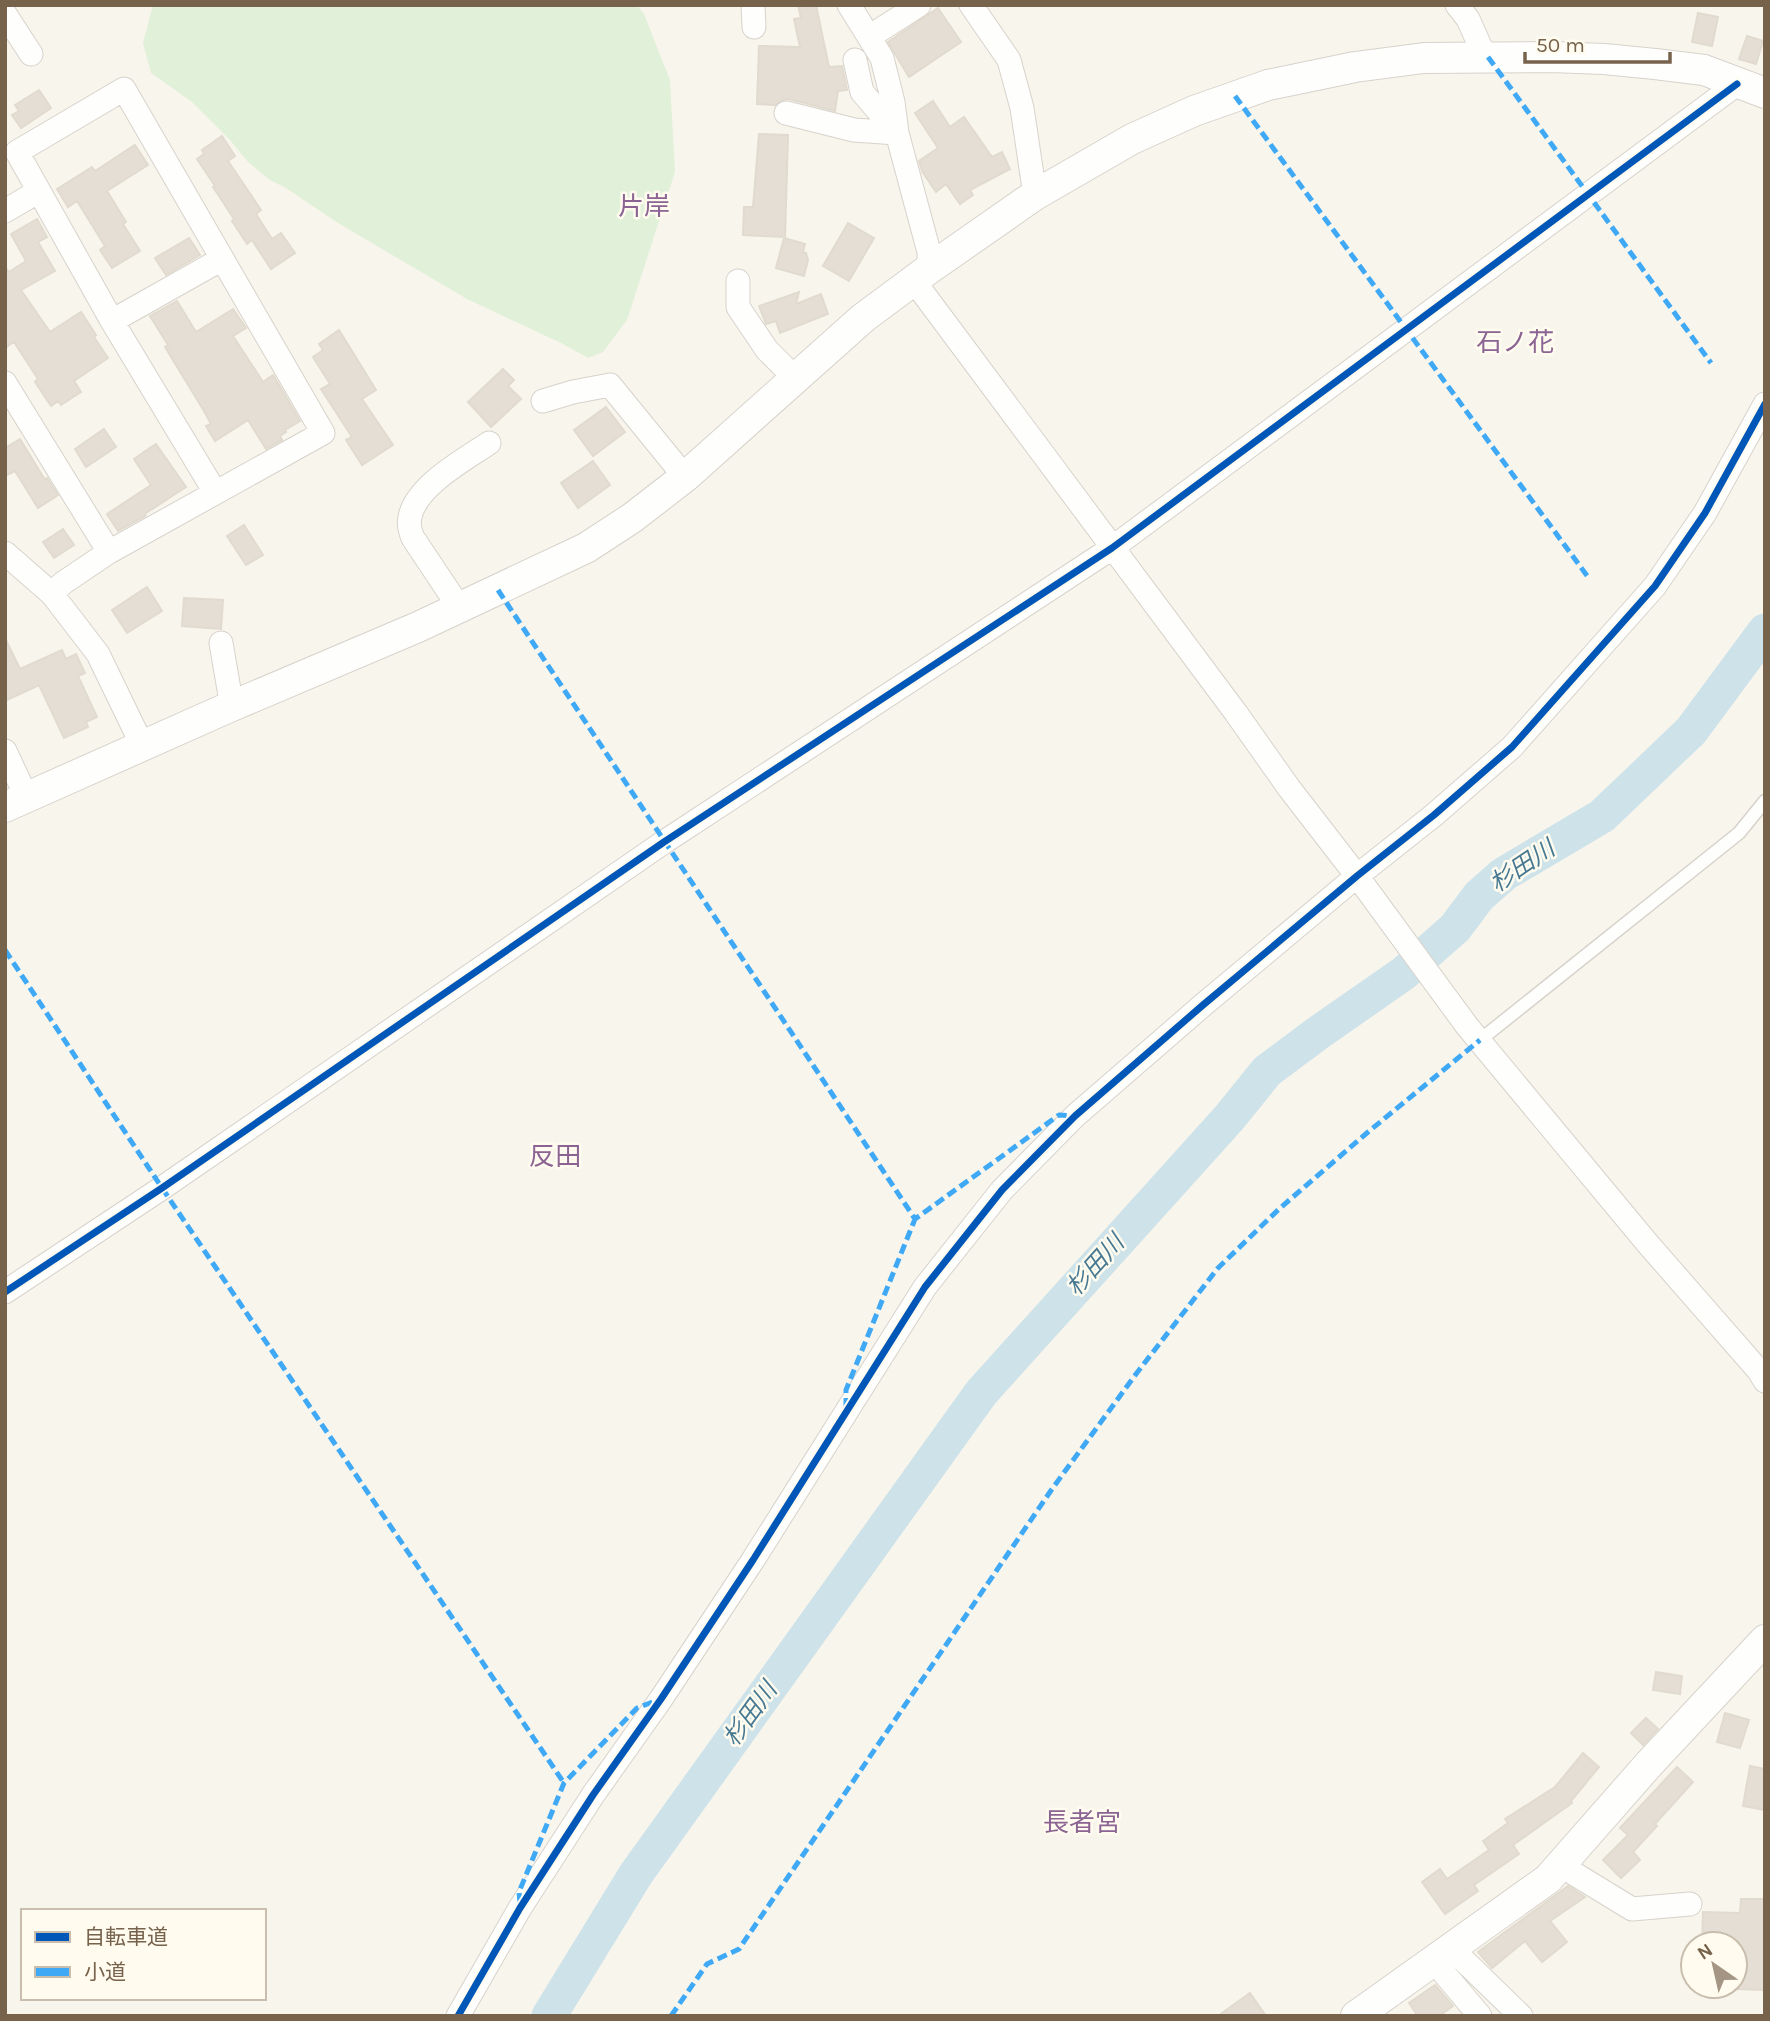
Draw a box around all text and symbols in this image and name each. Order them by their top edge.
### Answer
scale bar [1525,21,1670,65]
text: 50 m [1536,33,1585,57]
district label: 片岸 [618,191,670,222]
district label: 石ノ花 [1476,327,1554,358]
water label: 杉田川 [1484,833,1562,898]
district label: 反田 [529,1141,581,1172]
water label: 杉田川 [1061,1227,1132,1301]
water label: 杉田川 [718,1674,784,1751]
district label: 長者宮 [1043,1807,1121,1838]
legend [21,1909,266,2000]
text: 自転車道 [84,1925,168,1949]
north arrow [1679,1930,1749,2000]
text: N [1693,1939,1717,1965]
text: 小道 [84,1960,126,1984]

